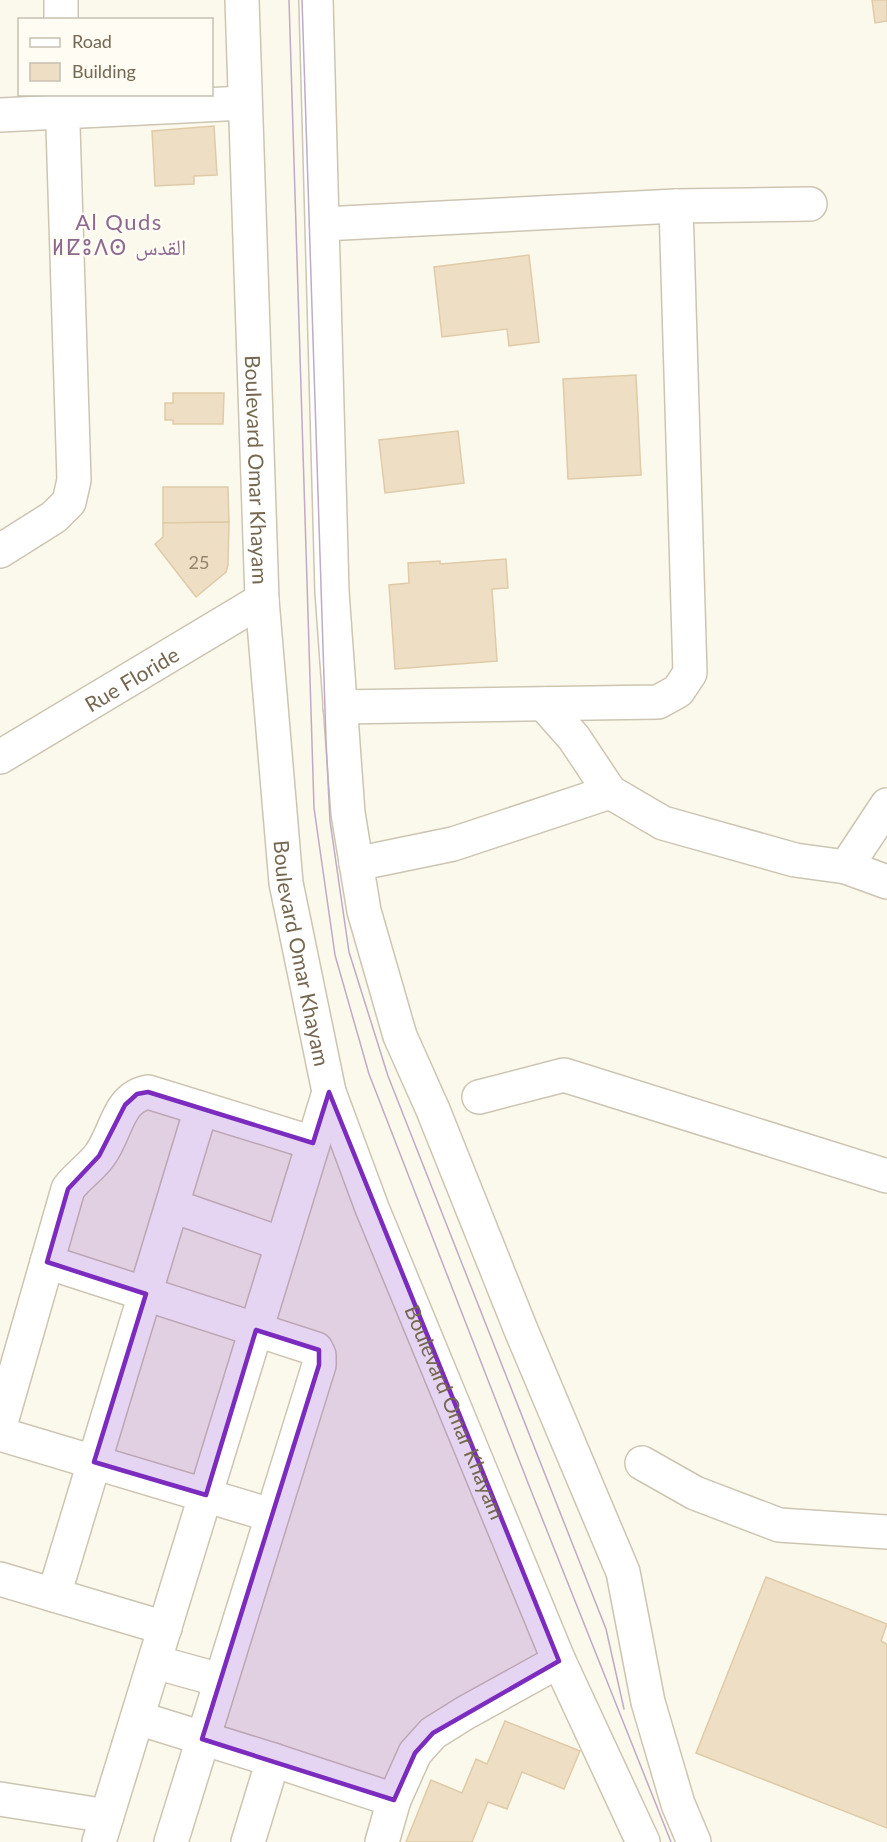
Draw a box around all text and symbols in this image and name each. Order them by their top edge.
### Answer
legend [18,18,213,96]
text: Road [72,30,112,52]
text: Building [72,60,136,82]
district label: Al Quds ⵍⵇⵓⴷⵙ القدس [52,208,186,261]
street label: Boulevard Omar Khayam [241,355,274,585]
house number: 25 [189,551,209,573]
street label: Rue Floride [80,641,183,716]
street label: Boulevard Omar Khayam [270,839,336,1068]
street label: Boulevard Omar Khayam [401,1301,511,1523]

